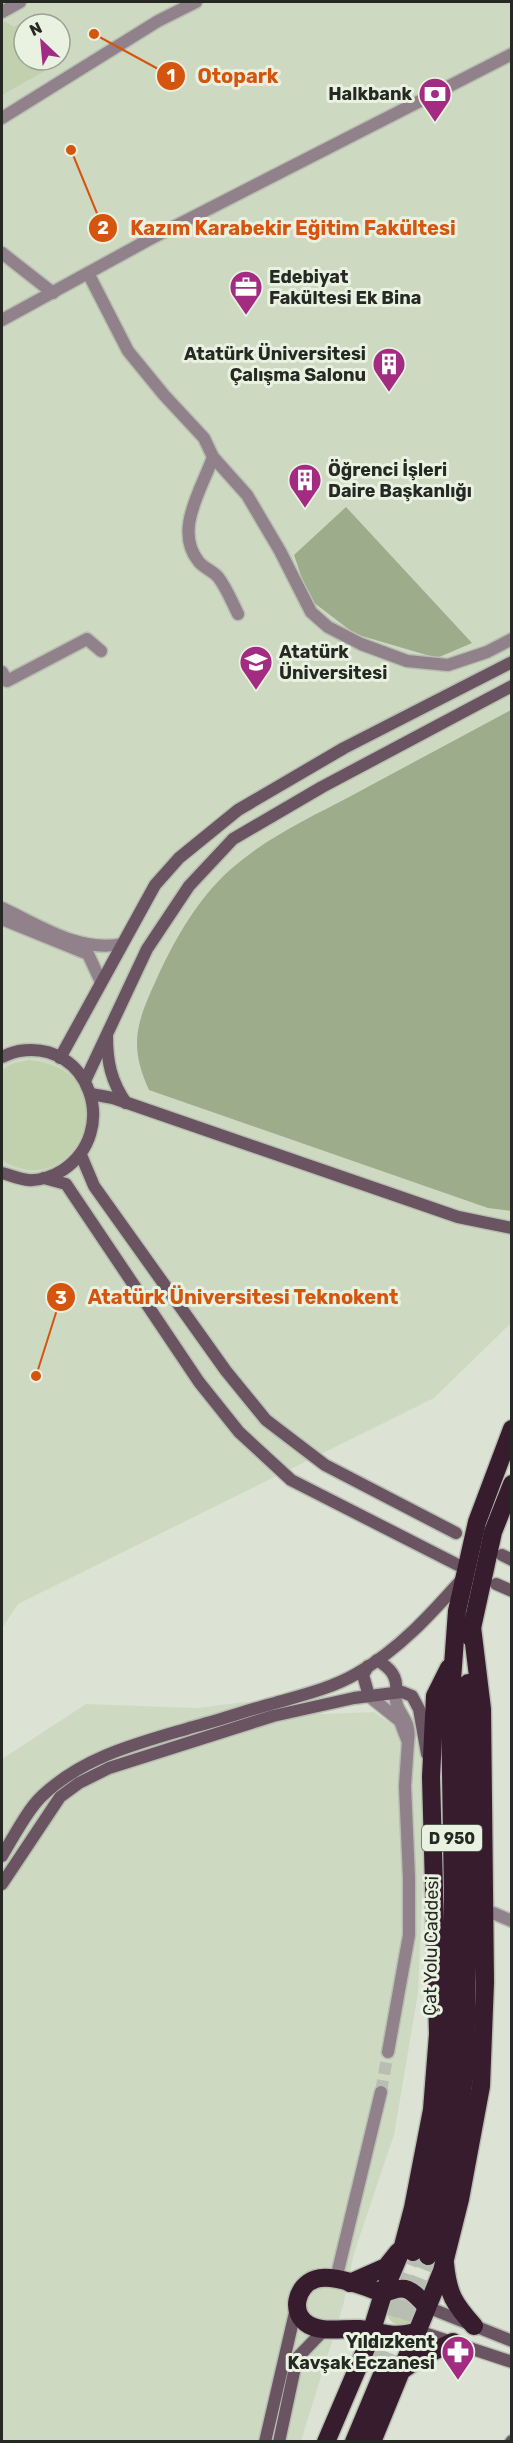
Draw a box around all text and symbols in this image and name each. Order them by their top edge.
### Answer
north arrow [12,12,72,72]
text: N [26,18,45,40]
callout: Otopark [156,57,291,95]
text: Otopark [198,64,279,88]
text: 1 [167,65,175,87]
bank icon: Halkbank [417,76,453,123]
place label: Halkbank [328,83,412,105]
callout: Kazım Karabekir Eğitim Fakültesi [88,209,468,247]
text: Kazım Karabekir Eğitim Fakültesi [130,216,456,240]
text: 2 [97,217,109,239]
place label: Edebiyat Fakültesi Ek Bina [269,266,421,309]
office icon: Edebiyat Fakültesi Ek Bina [228,269,264,316]
place label: Atatürk Üniversitesi Çalışma Salonu [184,343,366,386]
building icon: Atatürk Üniversitesi Çalışma Salonu [371,346,407,393]
place label: Öğrenci İşleri Daire Başkanlığı [328,459,472,502]
building icon: Öğrenci İşleri Daire Başkanlığı [287,462,323,509]
place label: Atatürk Üniversitesi [279,641,387,684]
school or university icon: Atatürk Üniversitesi [238,644,274,691]
callout: Atatürk Üniversitesi Teknokent [46,1278,411,1316]
text: Atatürk Üniversitesi Teknokent [88,1285,398,1309]
text: 3 [55,1287,67,1309]
road number: D 950 [422,1825,482,1851]
street label: Çat Yolu Caddesi [419,1876,443,2016]
place label: Yıldızkent Kavşak Eczanesi [288,2331,435,2374]
pharmacy icon: Yıldızkent Kavşak Eczanesi [440,2334,476,2381]

